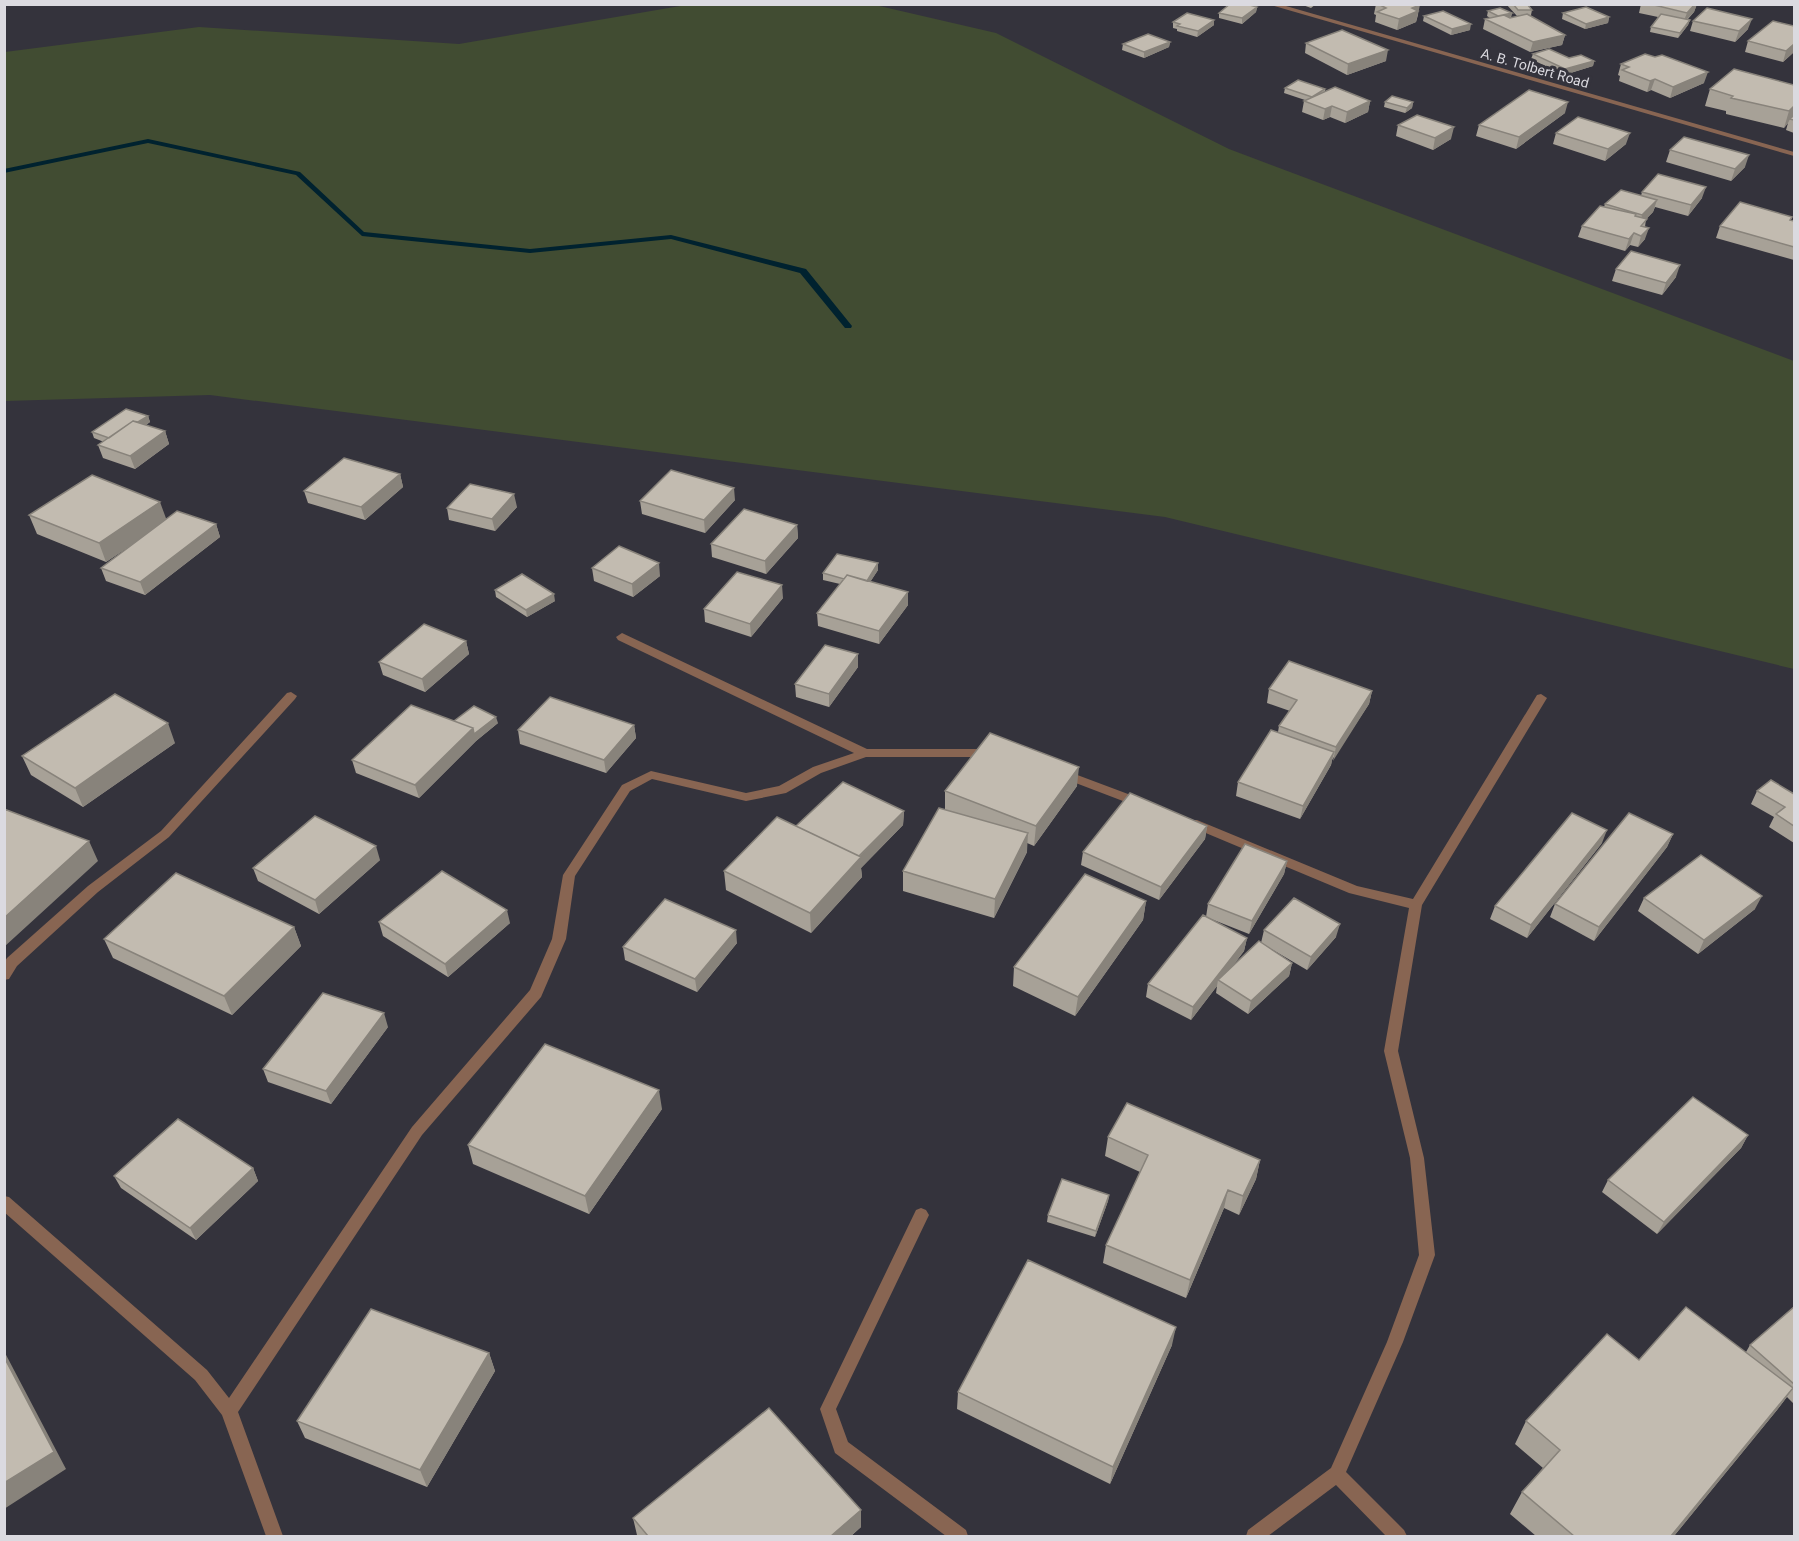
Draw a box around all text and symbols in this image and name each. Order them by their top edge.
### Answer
street label: A. B. Tolbert Road [1479,45,1591,91]

